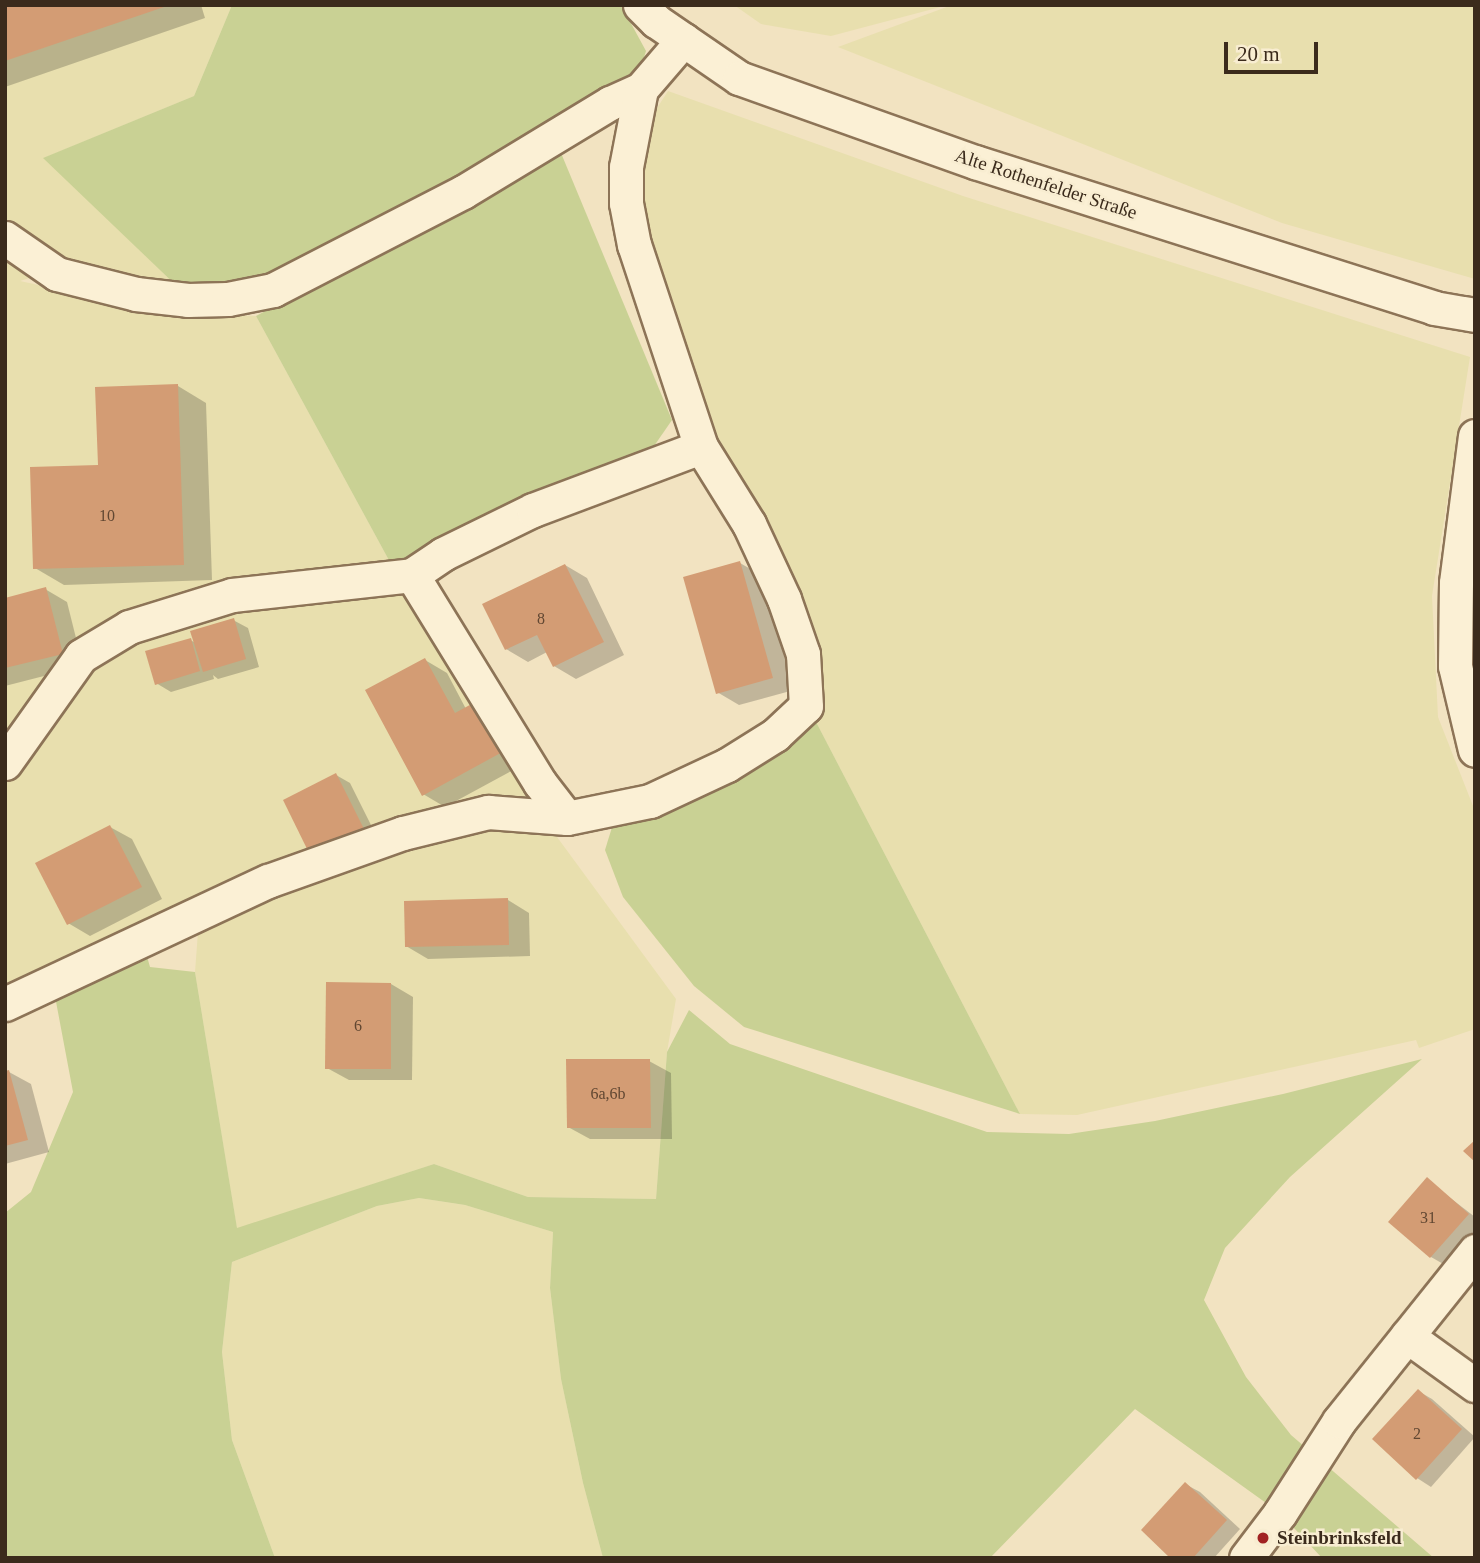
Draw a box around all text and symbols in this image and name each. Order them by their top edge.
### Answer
scale bar [1228,28,1322,72]
text: 20 m [1237,42,1280,66]
street label: Alte Rothenfelder Straße [952,144,1140,224]
house number: 10 [99,506,115,526]
house number: 8 [537,609,545,629]
house number: 6 [354,1016,362,1036]
house number: 6a,6b [590,1084,626,1104]
house number: 31 [1420,1208,1436,1228]
house number: 2 [1413,1424,1421,1444]
place label: Steinbrinksfeld [1277,1527,1402,1549]
marker: Steinbrinksfeld [1255,1530,1271,1546]

